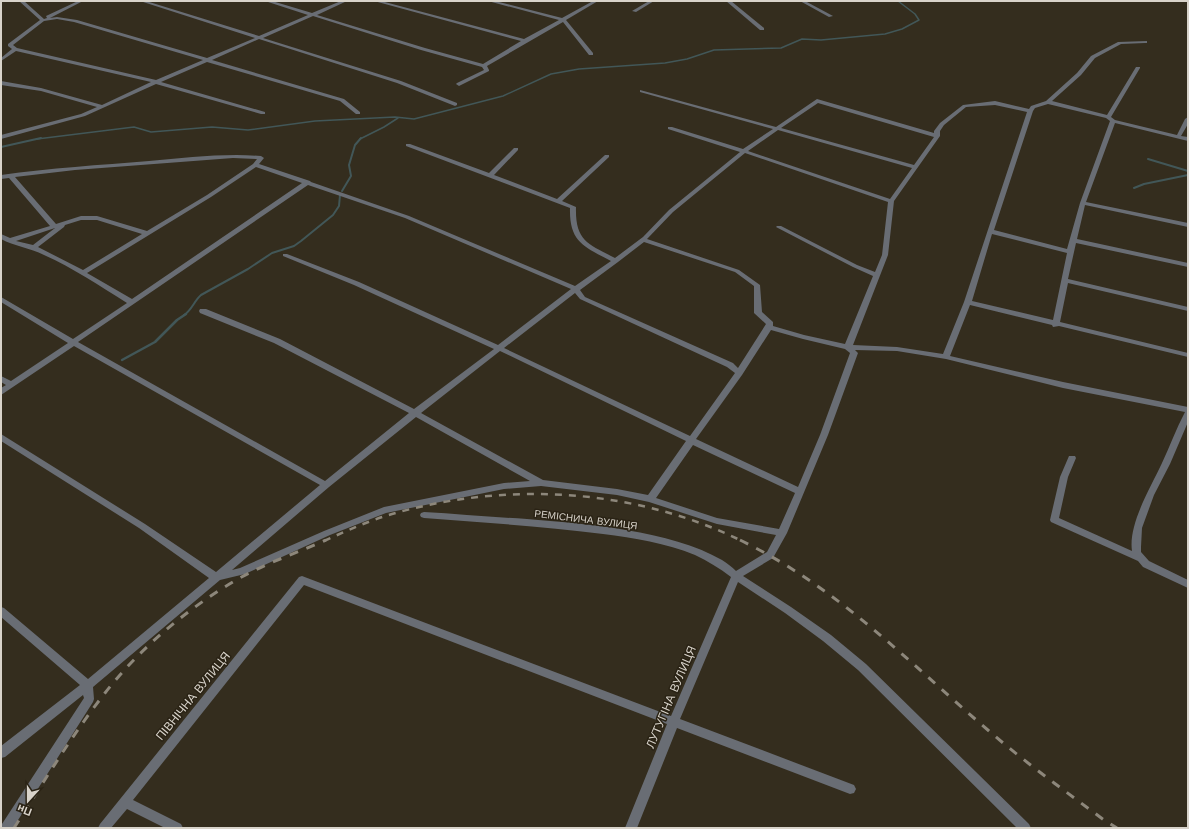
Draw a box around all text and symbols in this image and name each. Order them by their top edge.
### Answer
street label: РЕМІСНИЧА ВУЛИЦЯ [534,508,638,531]
street label: ЛУТУГІНА ВУЛИЦЯ [643,644,699,750]
street label: ПІВНІЧНА ВУЛИЦЯ [153,649,233,743]
north arrow [8,781,48,821]
text: Пн [15,801,34,819]

